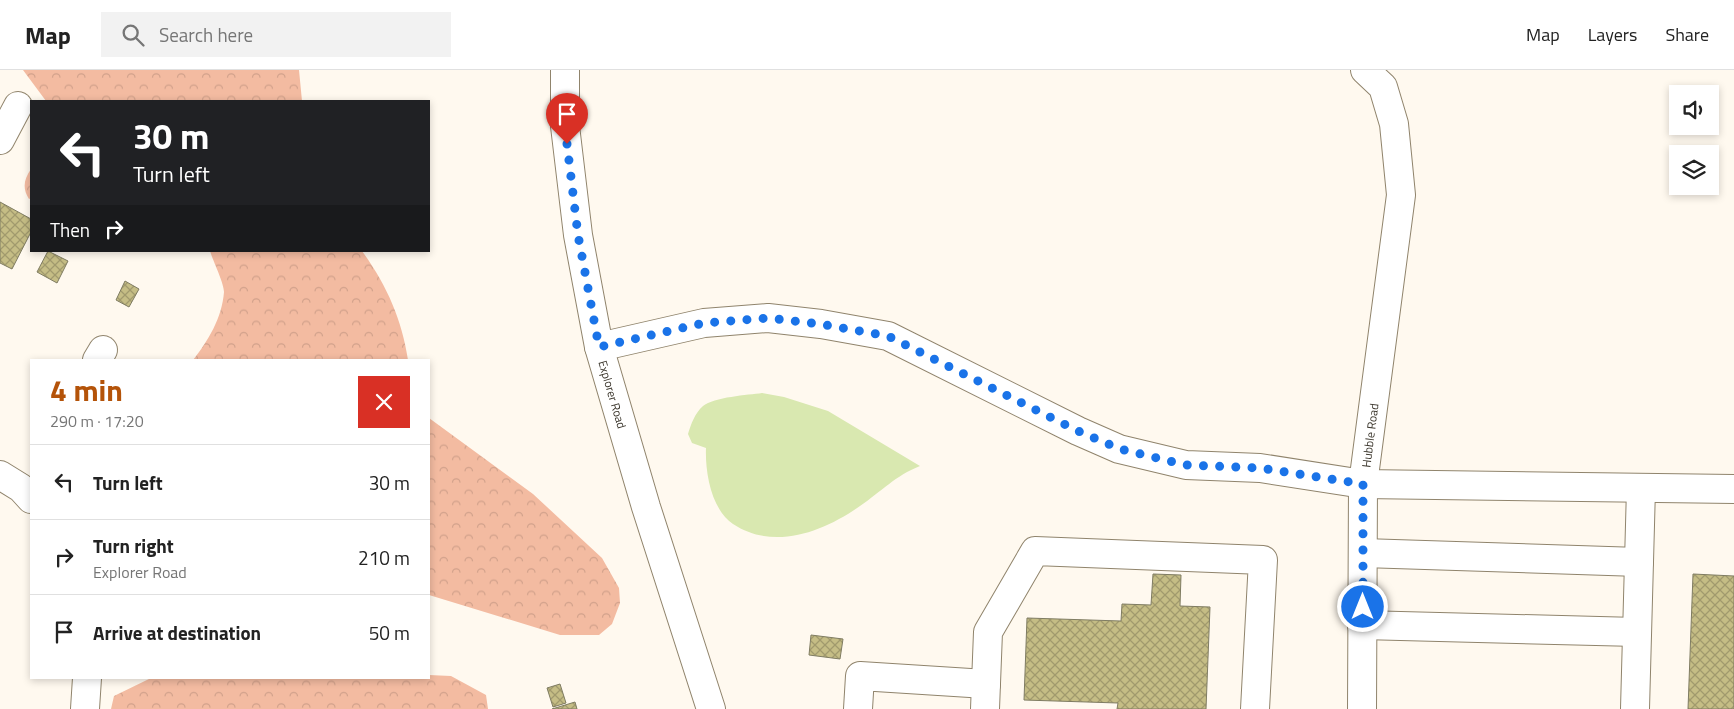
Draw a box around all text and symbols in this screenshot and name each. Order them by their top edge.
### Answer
search box [101,12,451,57]
text: Map [25,17,71,53]
text: Search here [159,20,253,49]
icon: search [119,21,147,49]
text: Map [1526,21,1560,48]
text: Layers [1588,21,1637,48]
text: Share [1665,21,1709,48]
map controls [1669,85,1719,195]
button: sound [1669,85,1719,135]
pin [546,93,588,144]
icon: arrive [553,100,581,128]
text: 30 m [133,109,209,163]
icon: left [50,120,115,185]
button: layers [1669,145,1719,195]
text: Turn left [133,157,210,191]
text: Then [50,215,90,244]
icon: right [100,215,128,243]
street label: Explorer Road [594,358,632,431]
text: 4 min [50,367,123,413]
button: close [358,376,410,428]
street label: Hubble Road [1356,402,1383,469]
text: 290 m · 17:20 [50,409,144,433]
icon: left [50,468,78,496]
text: Turn left [93,468,163,497]
text: 30 m [369,468,410,497]
text: Turn right [93,531,174,560]
icon: right [50,543,78,571]
text: 210 m [358,543,410,572]
text: Explorer Road [93,560,187,584]
position arrow [1336,580,1388,632]
icon: arrive [50,618,78,646]
text: Arrive at destination [93,618,261,647]
text: 50 m [369,618,410,647]

